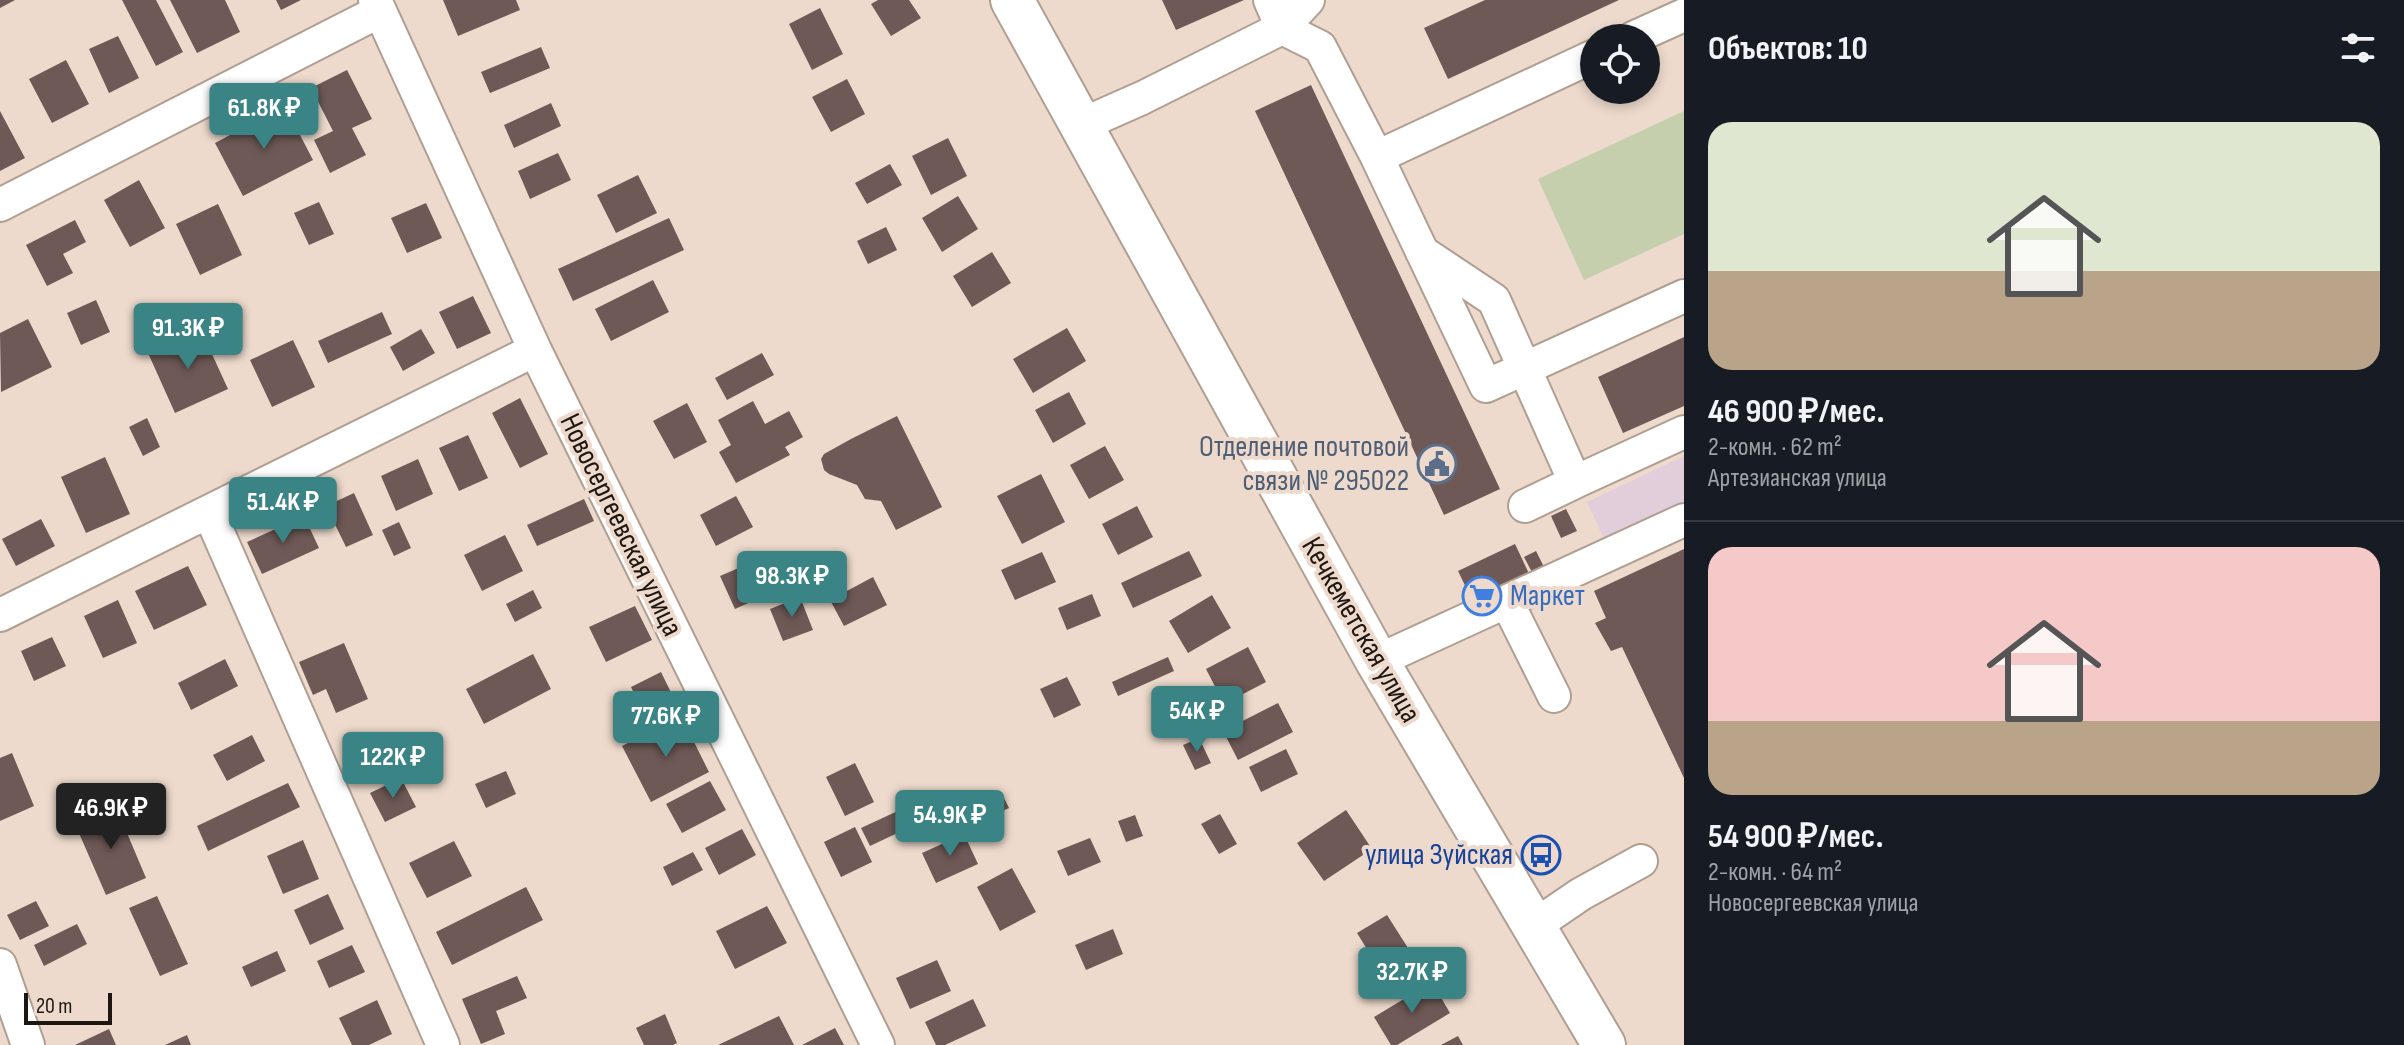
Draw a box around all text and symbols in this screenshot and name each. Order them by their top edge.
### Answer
map controls [1580,24,1660,104]
button: locate [1580,24,1660,104]
icon: filters [2336,26,2380,70]
text: Объектов: 10 [1708,28,1868,69]
pin: 61.8K ₽ [190,83,338,151]
text: 61.8K ₽ [227,93,301,124]
icon: home [1972,174,2116,318]
pin: 91.3K ₽ [114,303,262,371]
text: 91.3K ₽ [152,313,224,344]
text: 46 900 ₽/мес. [1708,391,1885,432]
street label: Новосергеевская улица [552,408,690,642]
place label: Отделение почтовой связи № 295022 [1199,429,1409,499]
text: 2-комн. · 62 m² [1708,432,1842,463]
public building icon: Отделение почтовой связи № 295022 [1416,443,1458,485]
text: Артезианская улица [1708,463,1887,494]
pin: 51.4K ₽ [209,477,357,545]
text: 51.4K ₽ [247,487,319,518]
street label: Кечкеметская улица [1293,531,1429,729]
pin: 98.3K ₽ [718,551,866,619]
text: 98.3K ₽ [755,561,829,592]
supermarket icon: Маркет [1461,575,1503,617]
place label: Маркет [1510,578,1585,614]
icon: home [1972,599,2116,743]
pin: 54K ₽ [1141,686,1253,754]
pin: 77.6K ₽ [592,691,740,759]
text: 54K ₽ [1169,696,1225,727]
text: 77.6K ₽ [631,701,701,732]
pin: 122K ₽ [328,732,458,800]
text: 122K ₽ [360,742,426,773]
pin: 46.9K ₽ [37,783,185,851]
pin: 54.9K ₽ [876,790,1024,858]
text: 46.9K ₽ [74,793,148,824]
text: 54.9K ₽ [913,800,987,831]
text: 54 900 ₽/мес. [1708,816,1884,857]
bus stop icon: улица Зуйская [1520,834,1562,876]
place label: улица Зуйская [1365,837,1513,873]
text: 2-комн. · 64 m² [1708,857,1842,888]
text: Новосергеевская улица [1708,888,1918,919]
pin: 32.7K ₽ [1338,947,1486,1015]
text: 32.7K ₽ [1376,957,1448,988]
scale bar [24,989,112,1025]
text: 20 m [36,993,73,1020]

